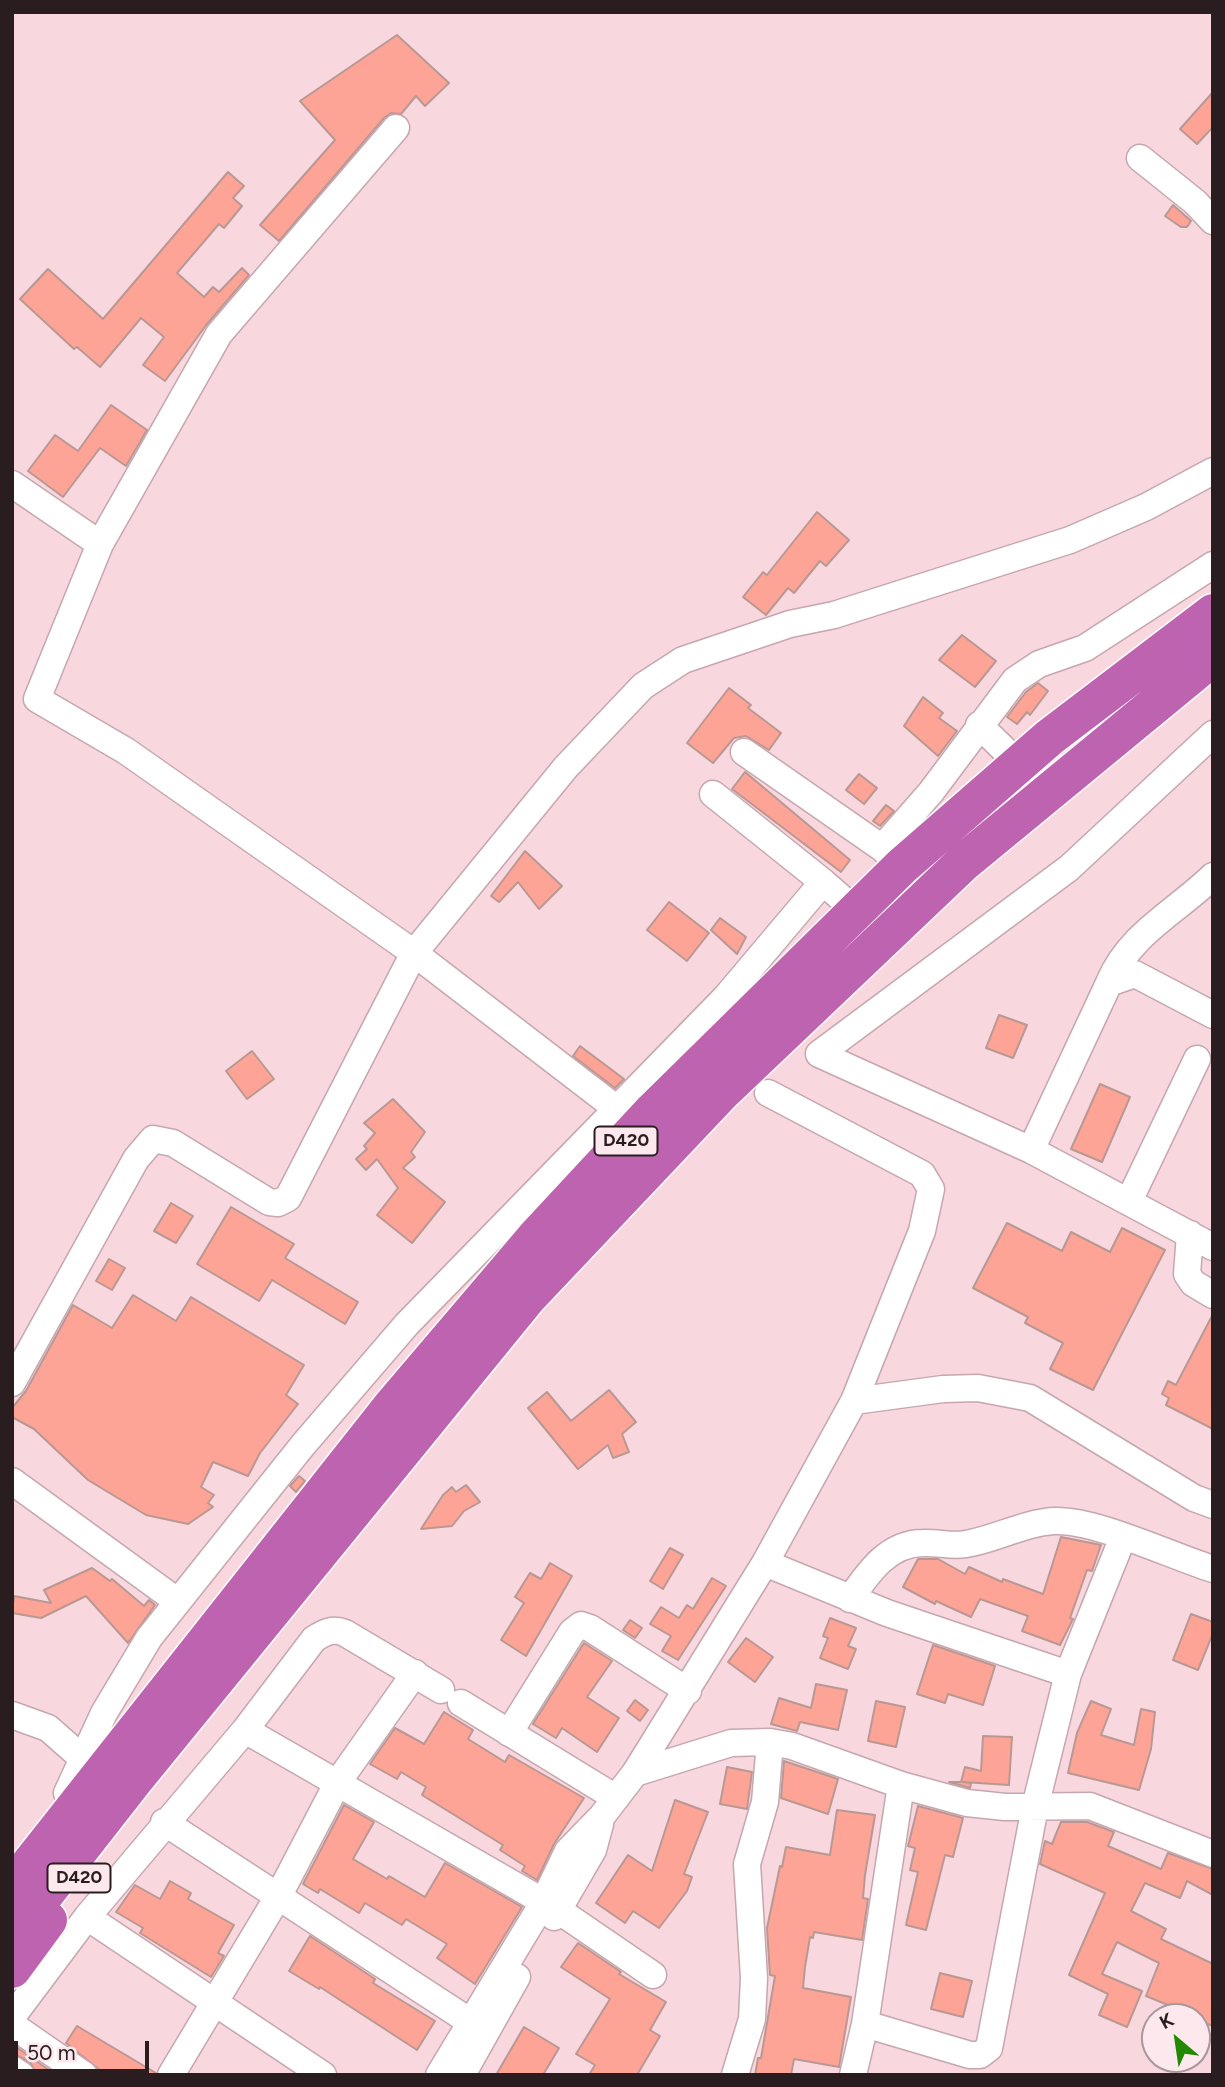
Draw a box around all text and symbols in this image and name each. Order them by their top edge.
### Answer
road number: D420 [594,1126,658,1156]
road number: D420 [48,1864,110,1892]
north arrow [1141,2003,1211,2073]
text: K [1155,2008,1178,2034]
scale bar [18,2028,152,2072]
text: 50 m [27,2040,76,2065]

